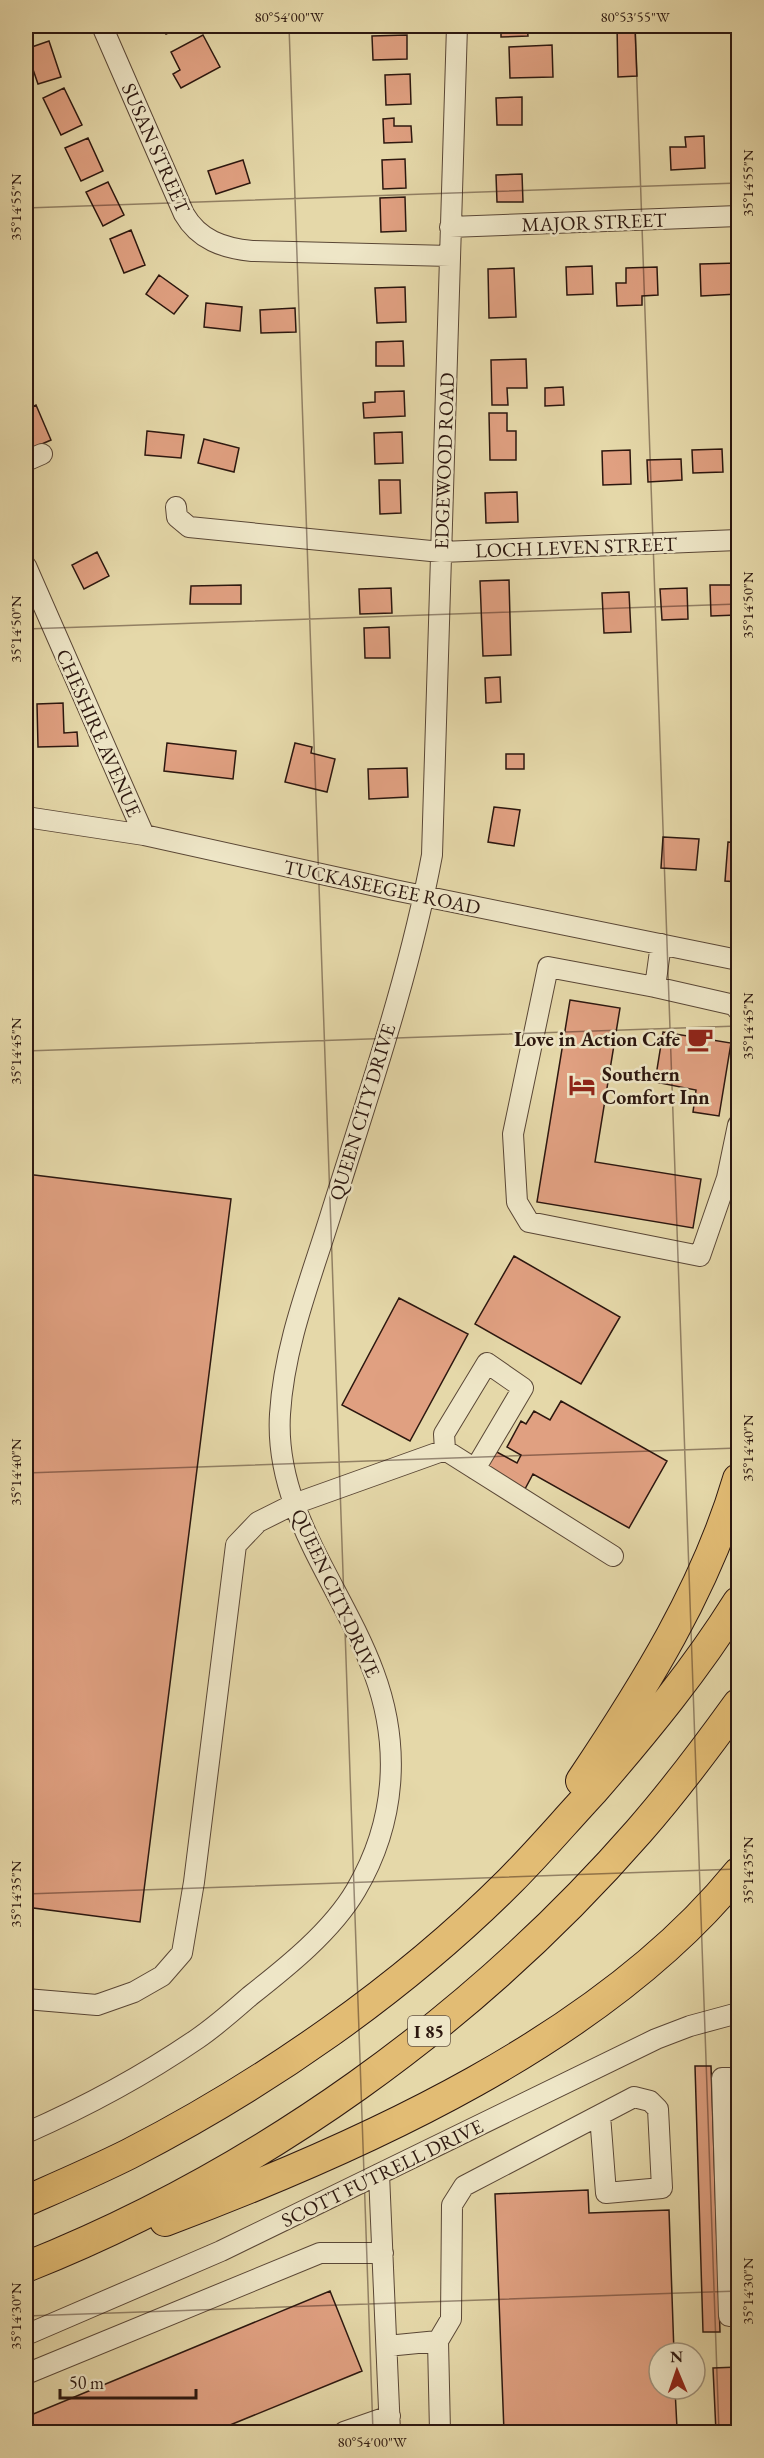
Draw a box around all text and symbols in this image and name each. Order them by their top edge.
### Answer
text: 80°54'00"W [254,7,324,26]
text: 80°53'55"W [600,7,670,26]
street label: SUSAN STREET [116,79,197,218]
text: 35°14'55"N [738,149,757,217]
text: 35°14'55"N [6,173,25,241]
street label: MAJOR STREET [521,206,668,238]
street label: EDGEWOOD ROAD [428,372,460,550]
street label: LOCH LEVEN STREET [475,530,678,564]
text: 35°14'50"N [738,571,757,639]
text: 35°14'50"N [6,595,25,663]
street label: CHESHIRE AVENUE [50,645,148,821]
street label: TUCKASEEGEE ROAD [281,853,483,921]
text: 35°14'45"N [738,992,757,1060]
text: 35°14'45"N [6,1017,25,1085]
street label: QUEEN CITY DRIVE [323,1021,401,1203]
cafe icon: Love in Action Cafe [685,1024,715,1054]
place label: Love in Action Cafe [514,1026,680,1052]
place label: Southern Comfort Inn [602,1061,710,1110]
hotel icon: Southern Comfort Inn [567,1070,597,1100]
text: 35°14'40"N [738,1414,757,1482]
text: 35°14'40"N [6,1438,25,1506]
street label: QUEEN CITY DRIVE [285,1504,387,1682]
text: 35°14'35"N [738,1836,757,1904]
text: 35°14'35"N [6,1860,25,1928]
road number: I 85 [408,2016,450,2046]
street label: SCOTT FUTRELL DRIVE [277,2113,487,2233]
text: 35°14'30"N [738,2257,757,2325]
text: 35°14'30"N [6,2282,25,2350]
north arrow [647,2341,707,2401]
text: N [670,2346,683,2367]
scale bar [60,2362,196,2400]
text: 50 m [69,2371,104,2394]
text: 80°54'00"W [337,2432,407,2451]

